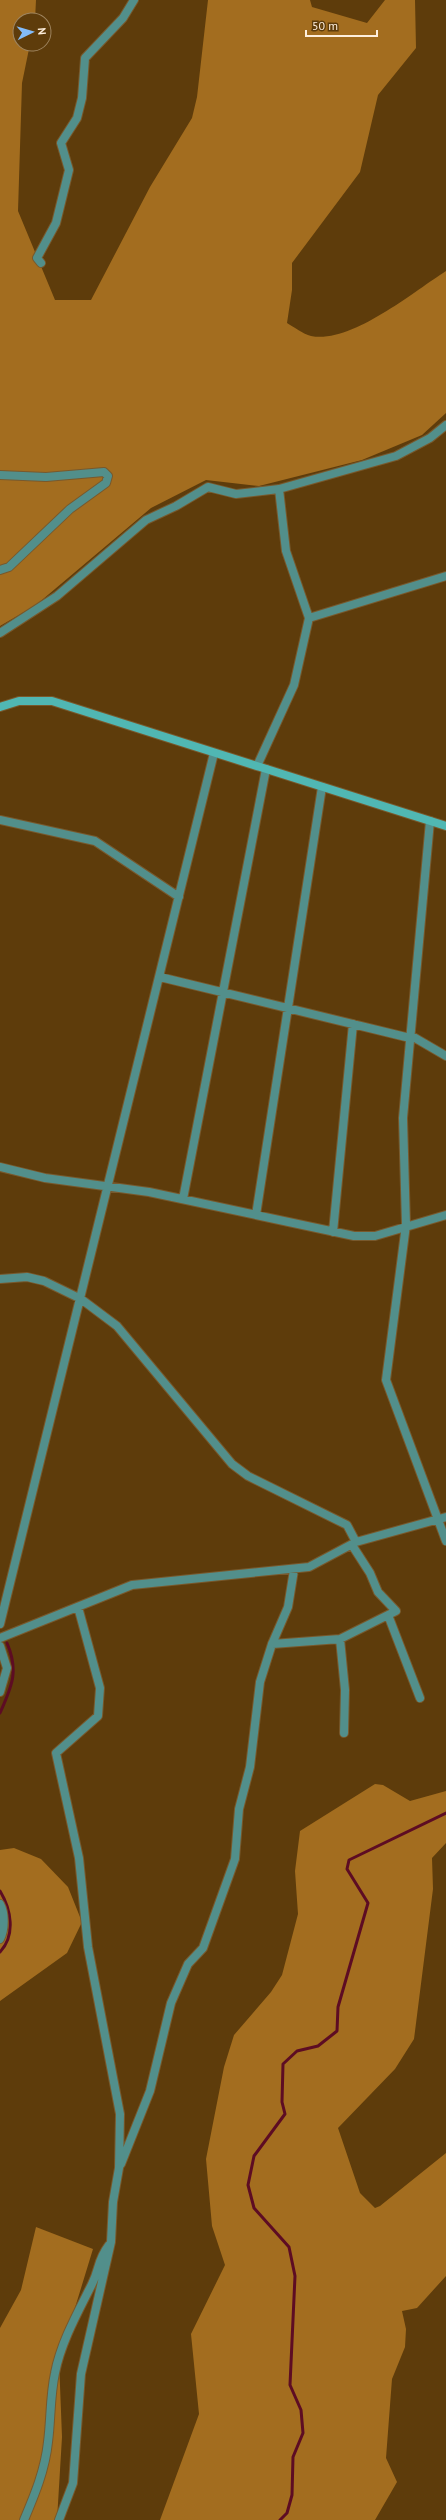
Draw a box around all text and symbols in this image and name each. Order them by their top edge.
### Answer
north arrow [12,12,52,52]
scale bar [306,12,377,38]
text: 50 m [312,18,338,33]
text: N [35,27,49,35]

